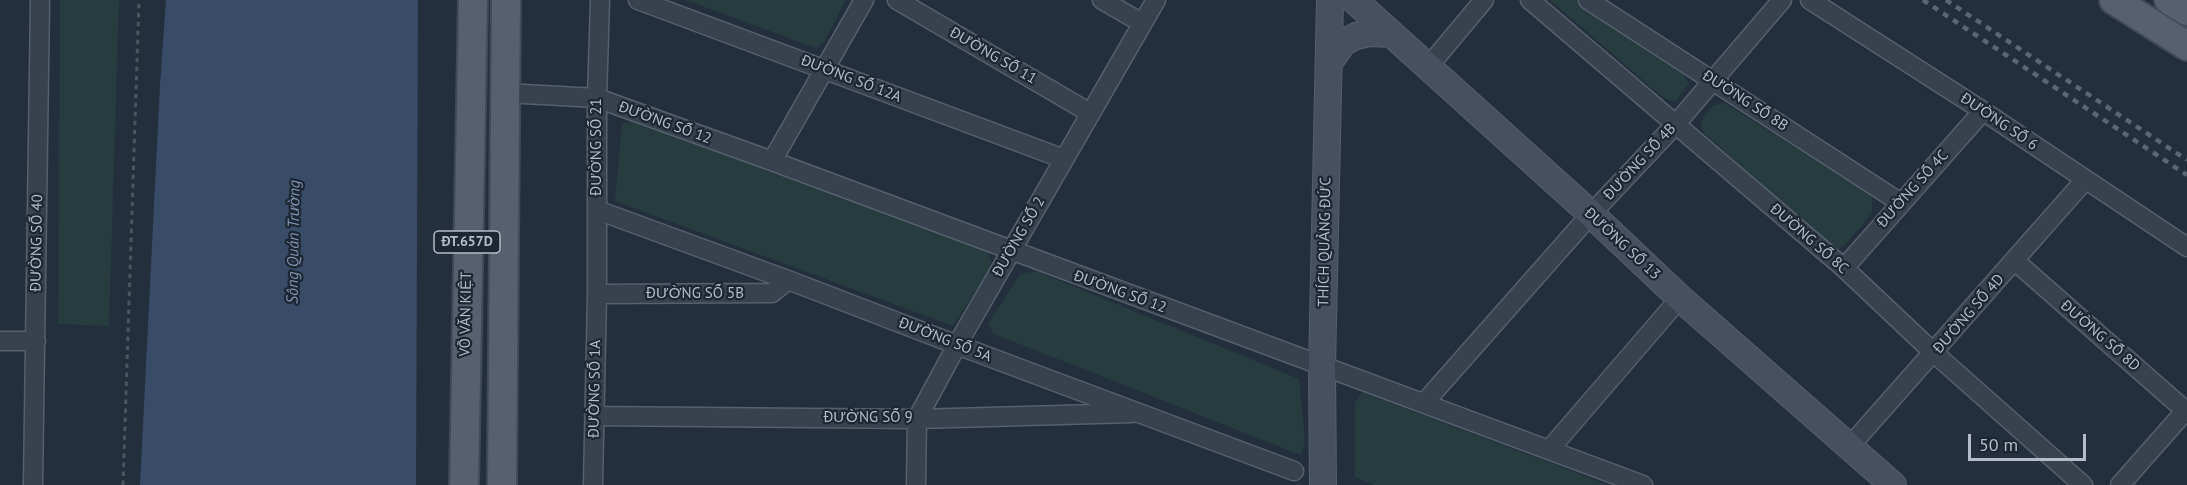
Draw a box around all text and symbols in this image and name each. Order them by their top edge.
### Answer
street label: ĐƯỜNG SỐ 11 [946,24,1040,88]
street label: ĐƯỜNG SỐ 12A [798,52,904,106]
street label: ĐƯỜNG SỐ 8B [1699,67,1791,135]
street label: ĐƯỜNG SỐ 6 [1957,90,2041,154]
street label: ĐƯỜNG SỐ 21 [588,98,606,196]
street label: ĐƯỜNG SỐ 12 [616,98,714,148]
street label: ĐƯỜNG SỐ 4B [1600,120,1680,204]
street label: ĐƯỜNG SỐ 4C [1874,147,1952,231]
street label: THÍCH QUẢNG ĐỨC [1315,177,1335,307]
water label: Sông Quán Trường [283,180,305,304]
street label: ĐƯỜNG SỐ 40 [27,194,47,292]
street label: ĐƯỜNG SỐ 2 [989,194,1049,280]
street label: ĐƯỜNG SỐ 8C [1766,200,1852,278]
street label: ĐƯỜNG SỐ 13 [1580,204,1664,284]
road number: ĐT.657D [434,231,500,253]
street label: ĐƯỜNG SỐ 12 [1071,267,1169,317]
street label: VÕ VĂN KIỆT [456,271,476,357]
street label: ĐƯỜNG SỐ 4D [1930,271,2008,357]
street label: ĐƯỜNG SỐ 5B [646,285,744,303]
street label: ĐƯỜNG SỐ 8D [2057,297,2143,375]
street label: ĐƯỜNG SỐ 5A [896,314,994,366]
street label: ĐƯỜNG SỐ 1A [585,340,605,438]
street label: ĐƯỜNG SỐ 9 [823,409,913,427]
scale bar [1971,422,2090,460]
text: 50 m [1979,433,2018,456]

